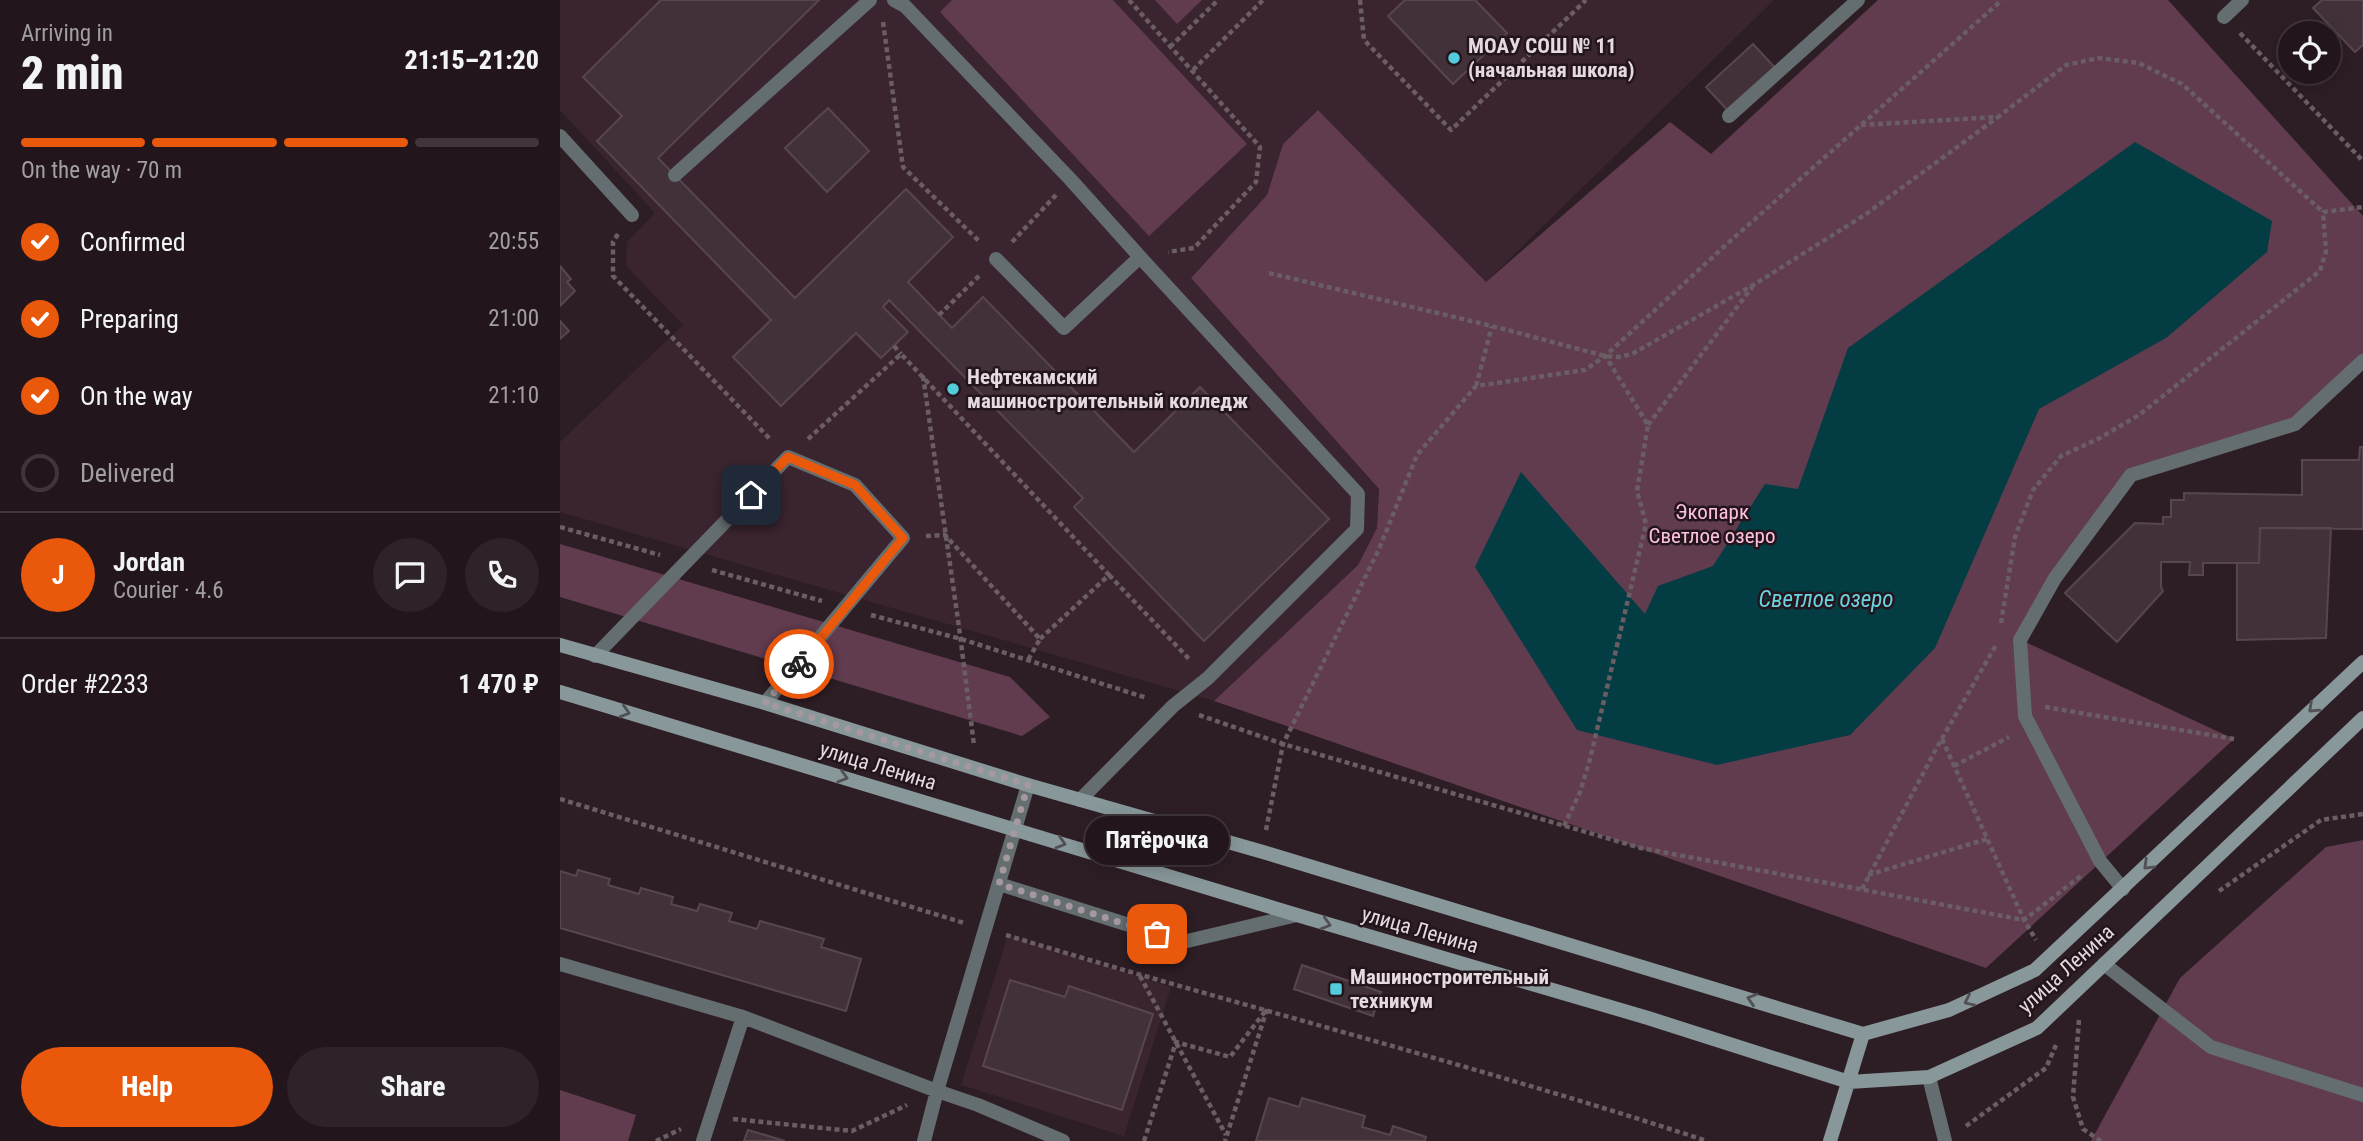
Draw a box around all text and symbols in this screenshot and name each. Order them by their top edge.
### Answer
text: Arriving in [21,20,113,47]
map controls [2278,21,2341,84]
button: locate [2278,21,2341,84]
place label: МОАУ СОШ № 11 (начальная школа) [1468,34,1634,82]
text: 21:15–21:20 [405,45,539,75]
text: 2 min [21,46,124,100]
marker: МОАУ СОШ № 11 (начальная школа) [1446,50,1462,66]
text: On the way · 70 m [21,157,182,184]
icon: check [21,223,59,261]
text: Confirmed [80,227,186,257]
text: 20:55 [488,228,539,255]
icon: check [21,300,59,338]
text: Preparing [80,304,179,334]
text: 21:00 [488,305,539,332]
place label: Нефтекамский машиностроительный колледж [967,365,1248,413]
icon: check [21,377,59,415]
text: On the way [80,381,193,411]
marker: Нефтекамский машиностроительный колледж [945,381,961,397]
text: 21:10 [488,382,539,409]
text: Delivered [80,458,175,488]
pin [721,465,781,525]
icon: home [732,476,770,514]
park label: Экопарк Светлое озеро [1649,500,1775,548]
button: chat [373,538,447,612]
button: phone [465,538,539,612]
text: Jordan [113,547,185,577]
text: J [52,560,64,590]
text: Courier · 4.6 [113,577,224,604]
water label: Светлое озеро [1759,586,1893,613]
courier [764,629,834,699]
icon: bike [780,645,818,683]
text: Order #2233 [21,669,149,699]
text: 1 470 ₽ [458,669,539,699]
one-way arrow [2309,700,2322,713]
one-way arrow [619,703,631,718]
street label: улица Ленина [817,737,939,795]
one-way arrow [837,769,849,784]
callout: Пятёрочка [1085,815,1229,864]
text: Пятёрочка [1105,827,1209,854]
one-way arrow [1054,835,1067,849]
one-way arrow [2143,856,2156,869]
street label: улица Ленина [1359,902,1481,958]
pin [1127,904,1187,964]
icon: bag [1138,915,1176,953]
one-way arrow [1319,915,1331,930]
street label: улица Ленина [2013,920,2119,1018]
place label: Машиностроительный техникум [1350,965,1549,1013]
marker: Машиностроительный техникум [1328,981,1344,997]
one-way arrow [1746,993,1758,1008]
one-way arrow [1964,993,1976,1007]
button: Help [21,1047,273,1127]
button: Share [287,1047,539,1127]

